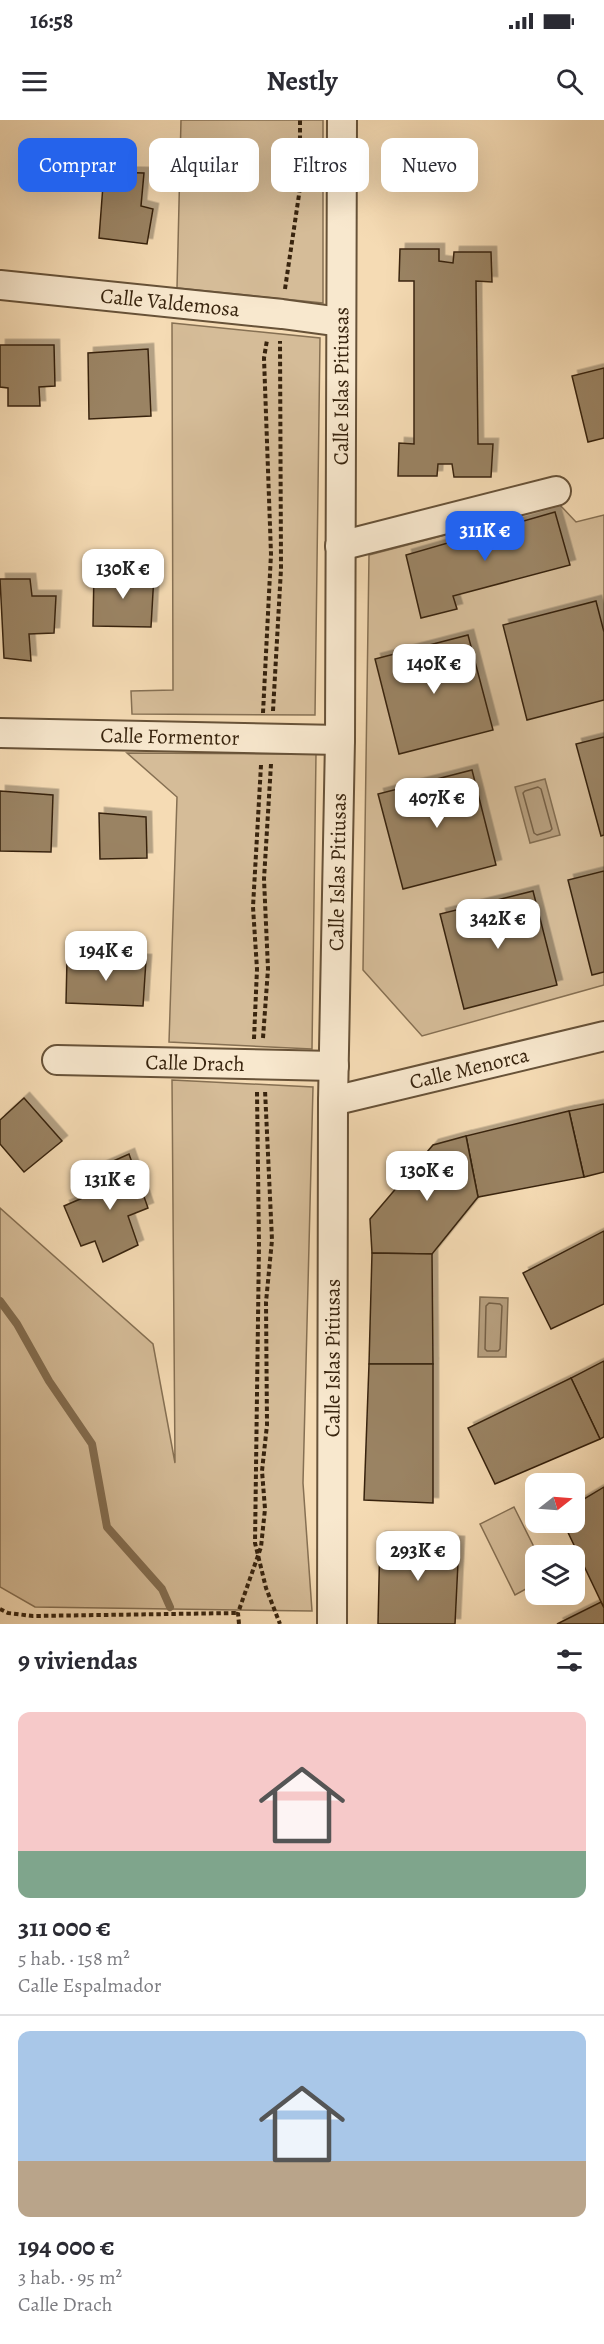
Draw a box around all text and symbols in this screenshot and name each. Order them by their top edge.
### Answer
text: 16:58 [30,6,73,36]
text: Nestly [266,63,338,99]
icon: menu [18,65,51,98]
icon: search [553,65,586,98]
chip: Comprar [18,138,137,192]
chip: Alquilar [149,138,259,192]
chip: Filtros [271,138,369,192]
chip: Nuevo [381,138,478,192]
street label: Calle Valdemosa [99,281,241,324]
street label: Calle Islas Pitiusas [327,307,355,465]
pin: 311K € [436,511,534,562]
text: 311K € [459,517,511,544]
pin: 130K € [74,549,172,600]
text: 130K € [96,555,150,582]
pin: 140K € [385,644,483,695]
text: 140K € [407,650,461,677]
street label: Calle Formentor [100,721,240,752]
pin: 407K € [388,778,486,829]
text: 407K € [409,784,465,811]
street label: Calle Islas Pitiusas [322,793,353,951]
pin: 342K € [449,899,547,950]
text: 342K € [470,905,526,932]
pin: 194K € [57,931,155,982]
text: 194K € [79,937,133,964]
street label: Calle Menorca [407,1040,532,1096]
street label: Calle Drach [145,1048,245,1078]
pin: 130K € [378,1151,476,1202]
text: 130K € [400,1157,454,1184]
pin: 131K € [61,1160,159,1211]
text: 131K € [84,1166,136,1193]
street label: Calle Islas Pitiusas [318,1279,347,1437]
north arrow [525,1473,585,1533]
map controls [525,1473,585,1605]
pin: 293K € [369,1531,467,1582]
text: 293K € [390,1537,446,1564]
button: layers [525,1545,585,1605]
text: 9 viviendas [18,1643,138,1678]
icon: filters [553,1644,586,1677]
icon: home [248,1751,356,1859]
text: 311 000 € [18,1910,111,1945]
text: 5 hab. · 158 m² [18,1945,130,1972]
text: Calle Espalmador [18,1972,161,1999]
icon: home [248,2070,356,2178]
text: 194 000 € [18,2229,115,2264]
text: 3 hab. · 95 m² [18,2264,122,2291]
text: Calle Drach [18,2291,113,2318]

